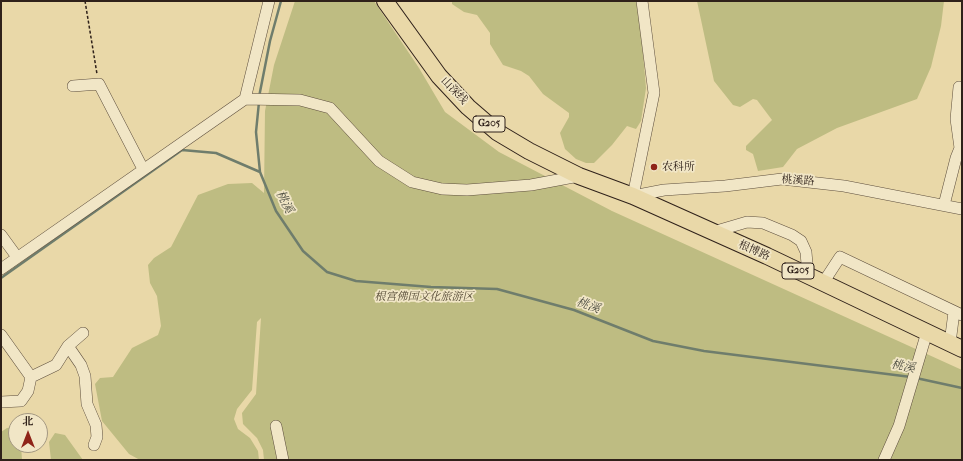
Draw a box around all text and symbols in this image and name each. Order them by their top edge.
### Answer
street label: 山深线 [438,75,470,107]
road number: G205 [473,116,505,132]
place label: 农科所 [662,160,695,174]
marker: 农科所 [649,162,659,172]
street label: 桃溪路 [781,173,815,189]
water label: 桃溪 [272,188,296,216]
street label: 根博路 [736,238,772,264]
road number: G205 [782,263,814,279]
park label: 根宫佛国文化旅游区 [375,290,473,304]
water label: 桃溪 [574,295,602,317]
water label: 桃溪 [890,358,916,376]
north arrow [8,413,48,453]
text: 北 [23,415,34,428]

